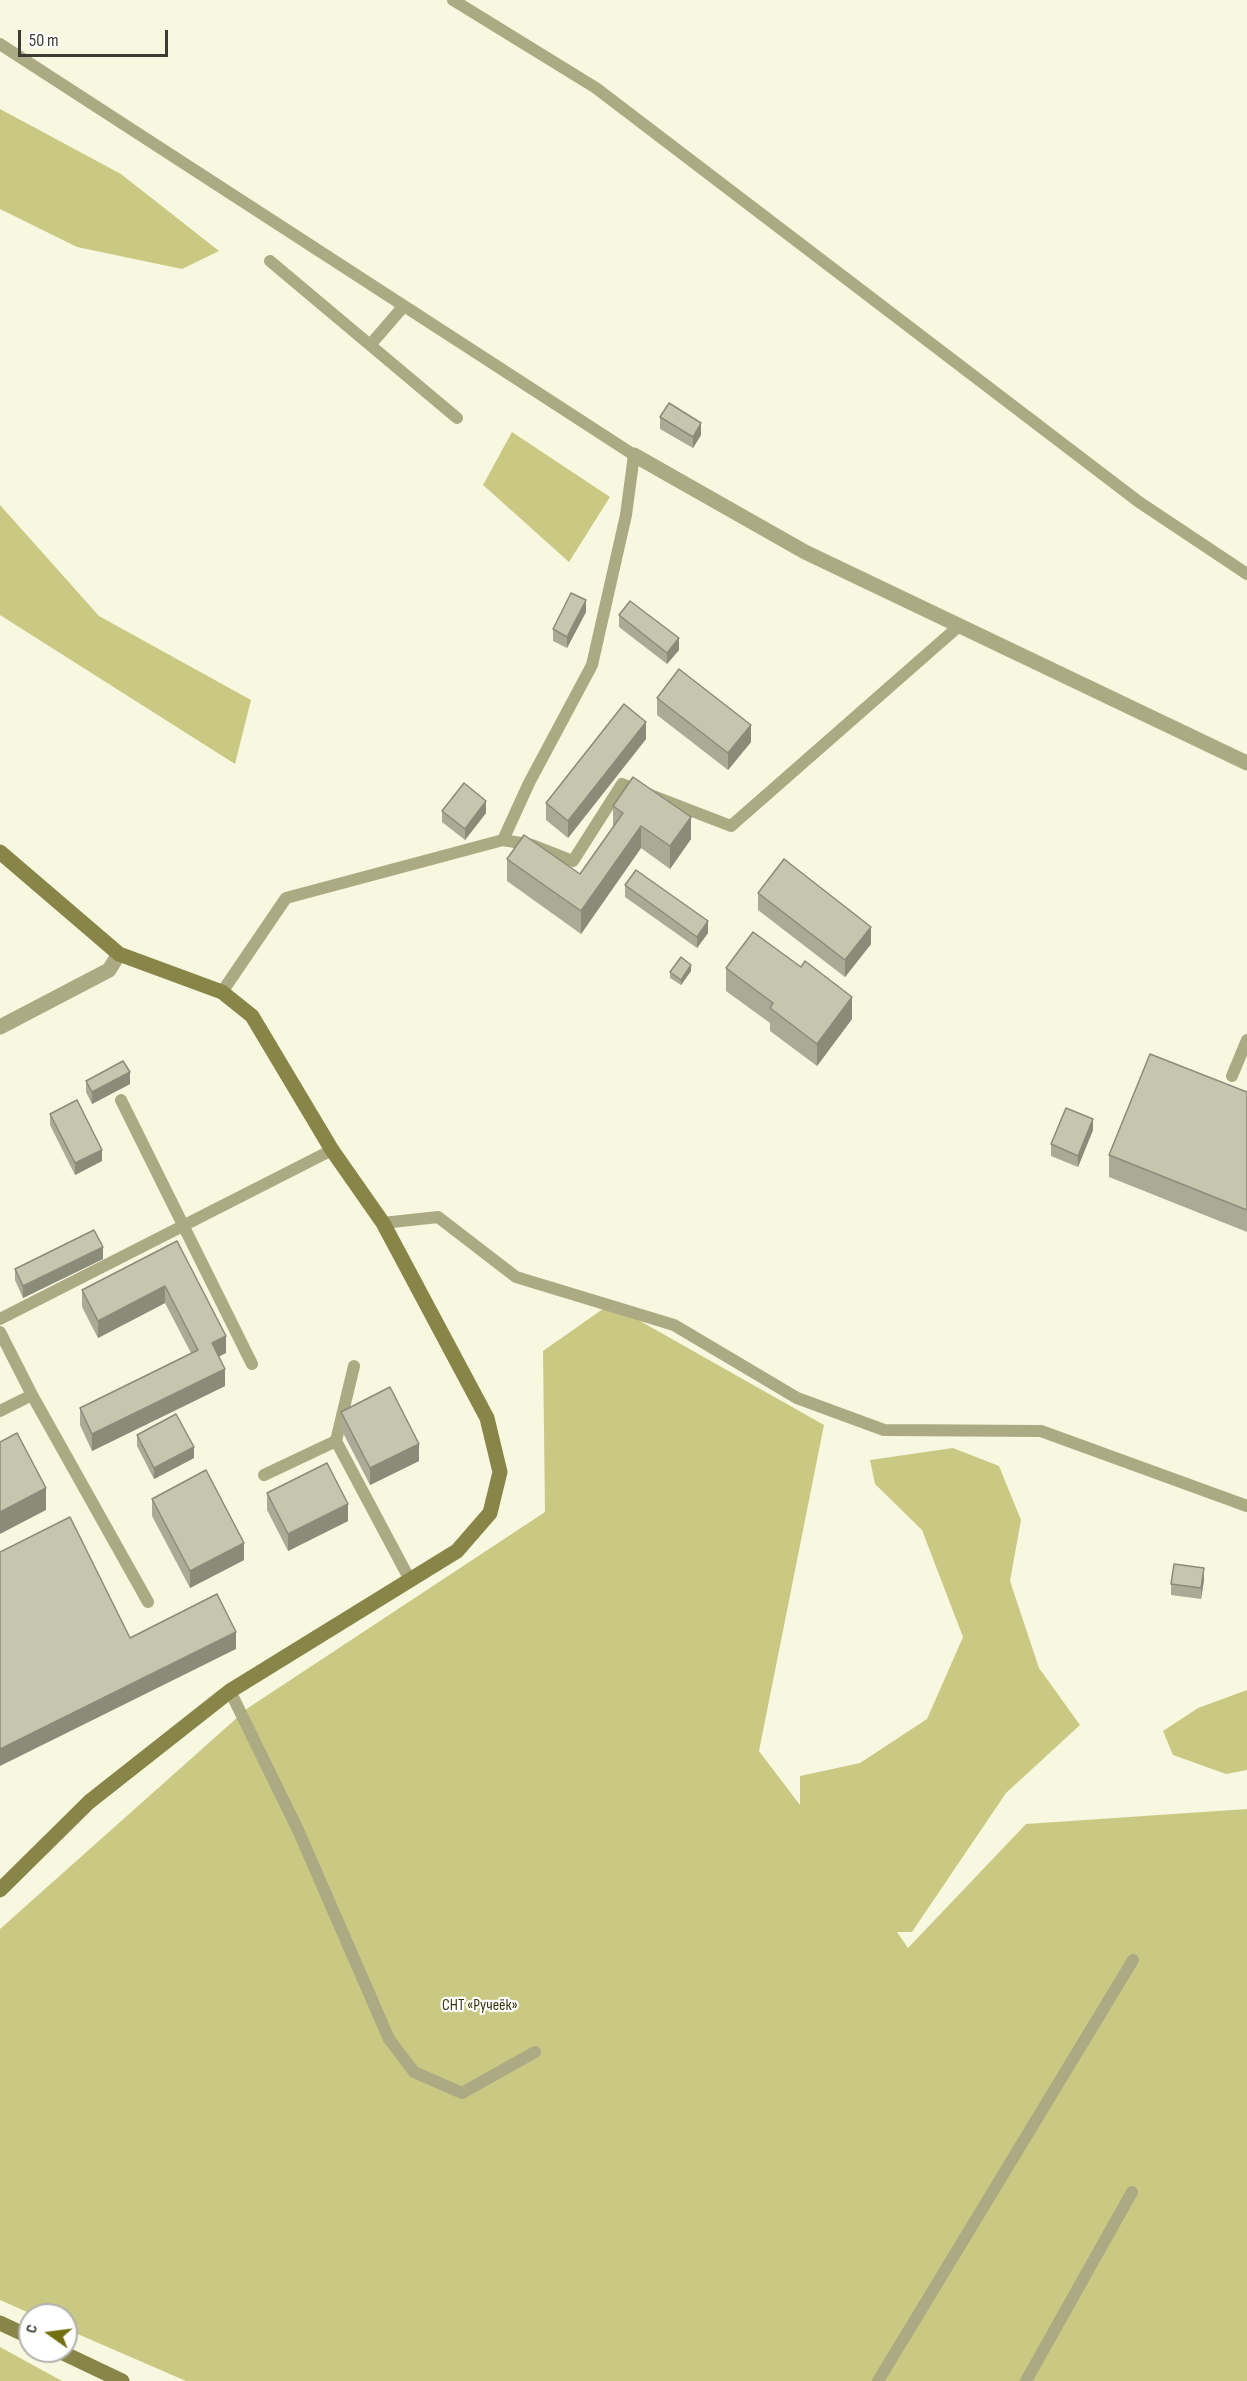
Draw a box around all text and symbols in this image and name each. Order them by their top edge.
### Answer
scale bar [21,18,171,56]
text: 50 m [29,30,59,51]
park label: СНТ «Ручеёк» [442,1996,518,2016]
north arrow [18,2303,78,2363]
text: С [22,2323,42,2335]

